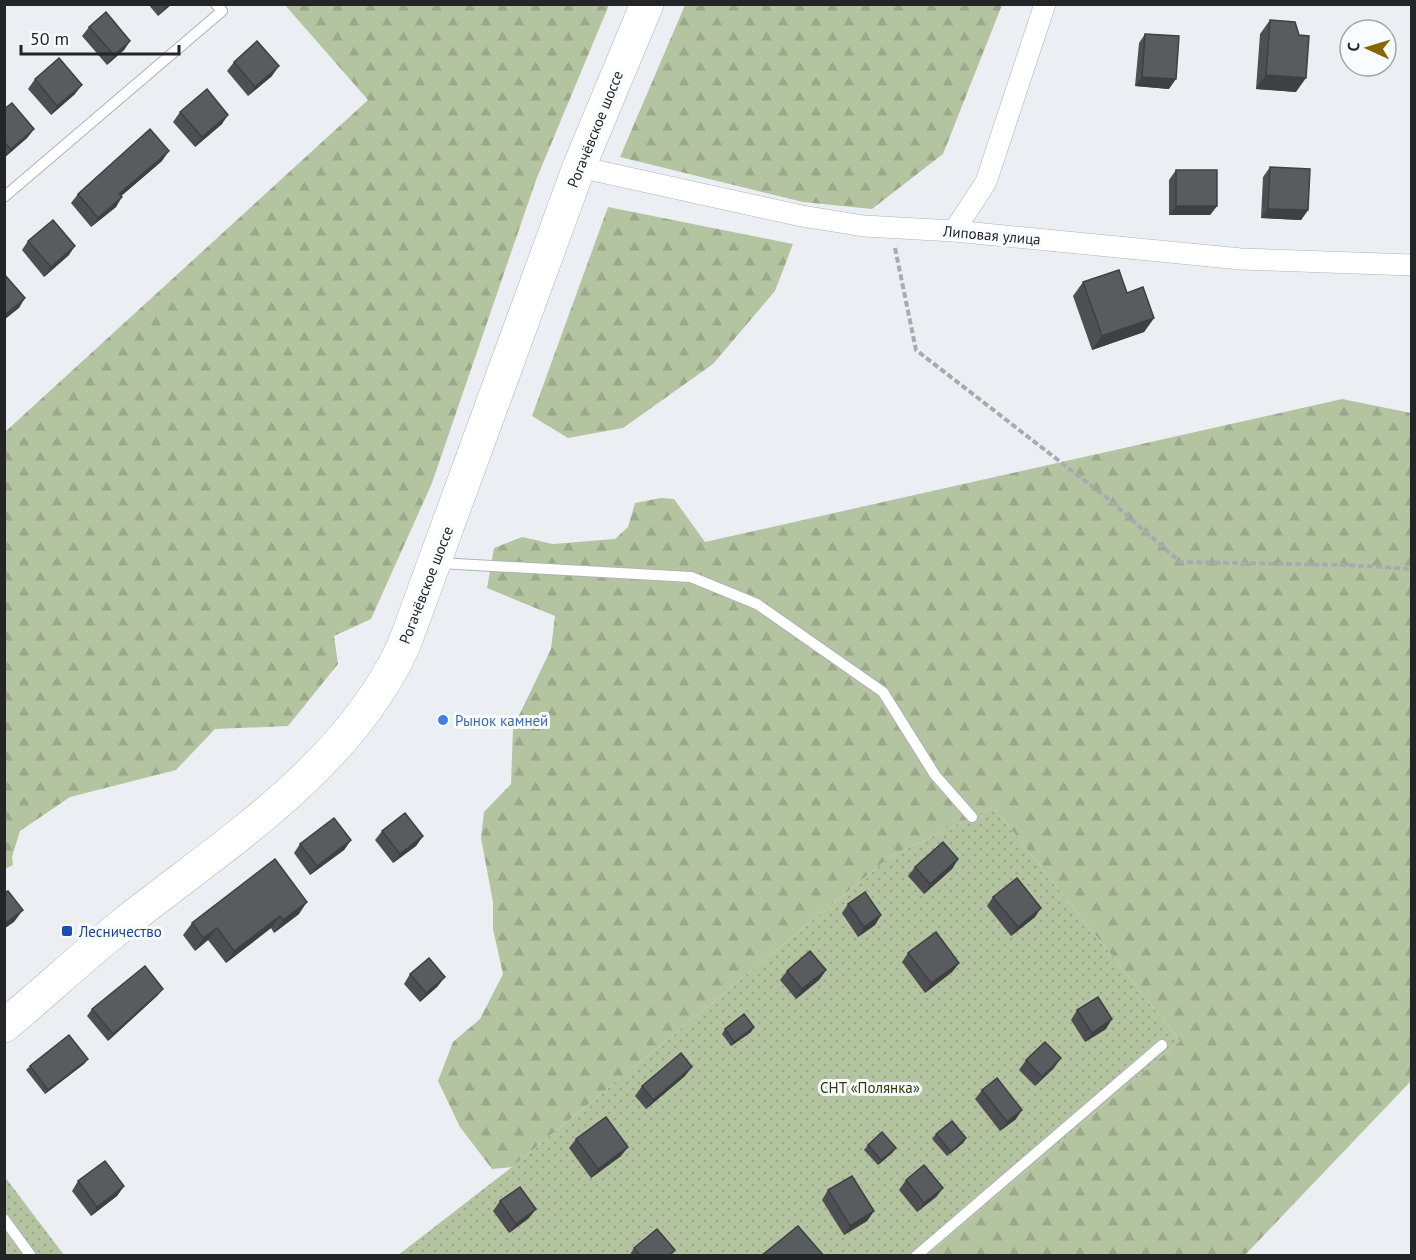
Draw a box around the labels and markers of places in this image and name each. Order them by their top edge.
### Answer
place label: Рынок камней [455,711,548,730]
marker: Рынок камней [436,713,450,727]
place label: Лесничество [78,922,162,941]
marker: Лесничество [60,924,74,938]

